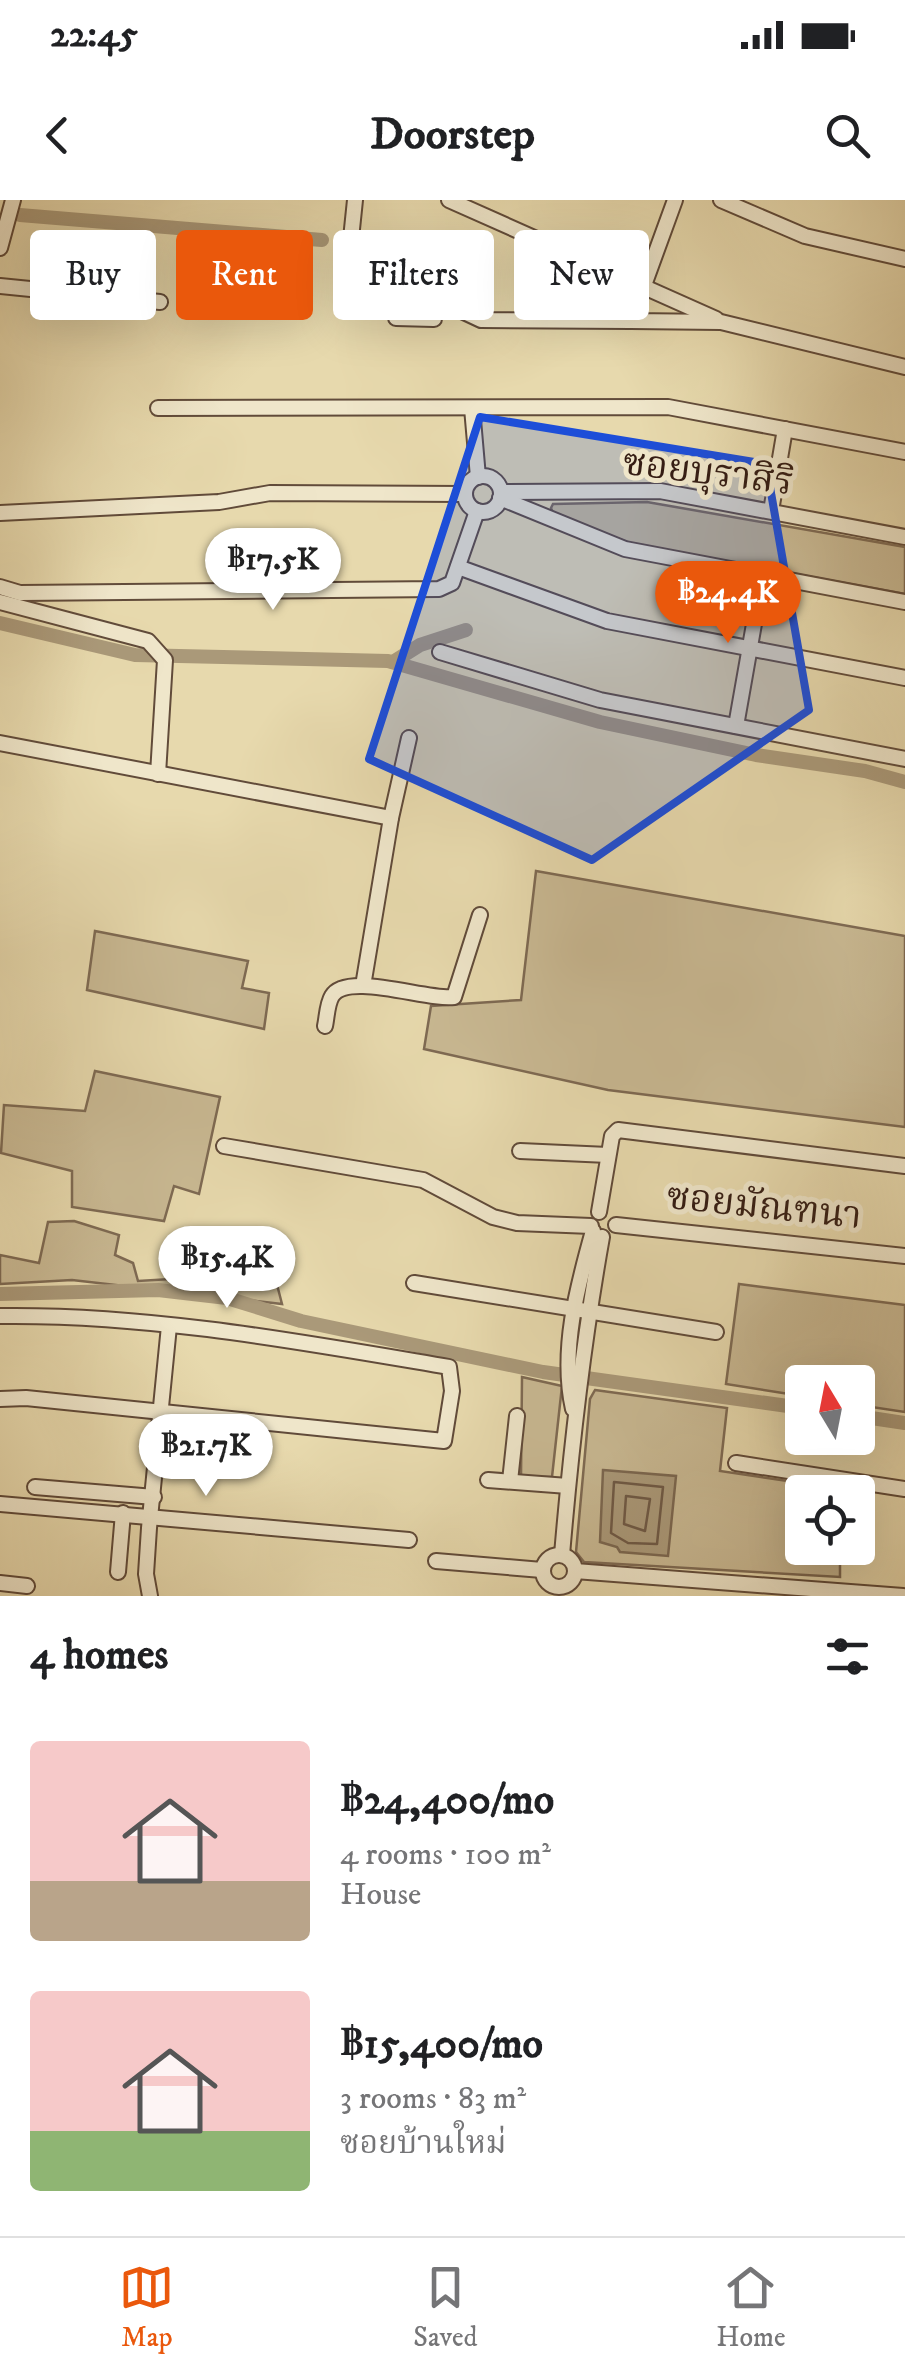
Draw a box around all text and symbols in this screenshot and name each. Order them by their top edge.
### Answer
text: 22:45 [50,11,138,59]
text: Doorstep [370,107,535,163]
icon: back [30,108,85,163]
icon: search [820,108,875,163]
chip: Buy [30,230,156,320]
chip: Rent [176,230,313,320]
chip: Filters [333,230,494,320]
chip: New [514,230,649,320]
street label: ซอยบุราสิริ [620,439,796,507]
pin: ฿17.5K [192,528,354,613]
text: ฿17.5K [227,540,319,580]
pin: ฿24.4K [647,561,809,646]
text: ฿24.4K [677,573,779,613]
street label: ซอยมัณฑนา [664,1173,864,1241]
pin: ฿15.4K [146,1226,308,1311]
text: ฿15.4K [180,1238,274,1278]
north arrow [785,1365,875,1455]
map controls [785,1365,875,1565]
pin: ฿21.7K [125,1414,287,1499]
text: ฿21.7K [161,1426,251,1466]
button: locate [785,1475,875,1565]
icon: filters [820,1629,875,1684]
text: 4 homes [30,1630,168,1682]
text: ฿24,400/mo [340,1775,554,1827]
icon: home [110,1781,230,1901]
text: 4 rooms · 100 m² [340,1835,551,1875]
text: House [340,1875,421,1915]
text: ฿15,400/mo [340,2019,543,2071]
icon: home [110,2031,230,2151]
text: 3 rooms · 83 m² [340,2079,526,2119]
text: ซอยบ้านใหม่ [340,2124,506,2164]
tab: Map [119,2260,174,2355]
tab: Saved [413,2260,478,2355]
tab: Home [716,2260,786,2355]

